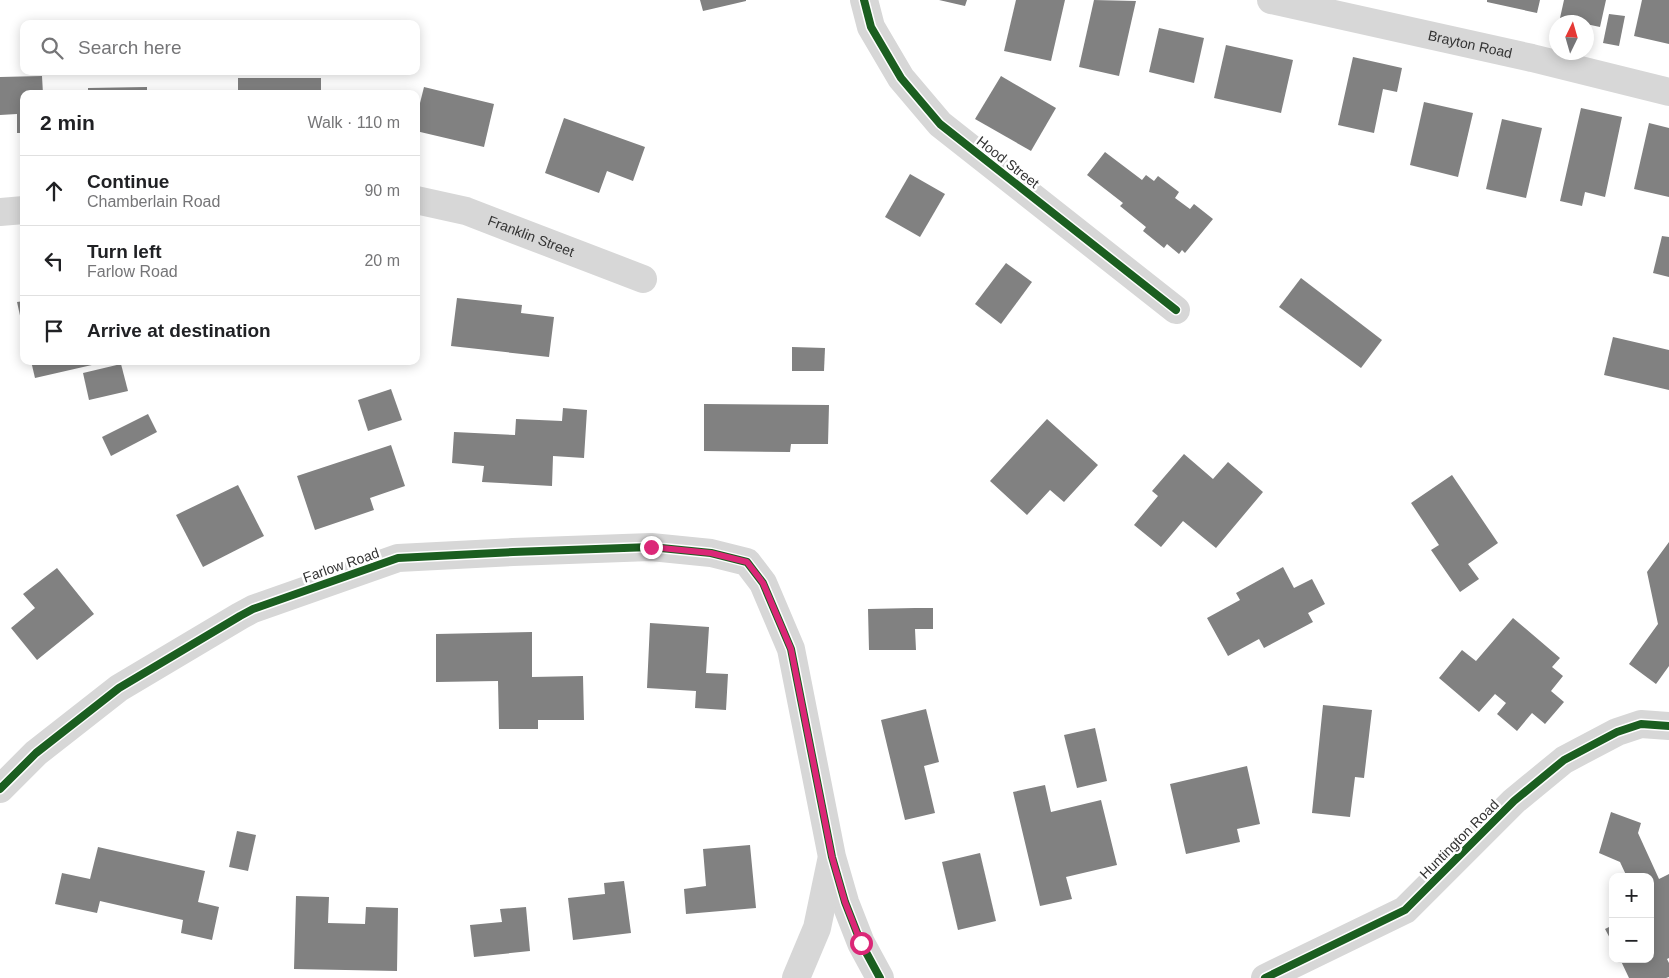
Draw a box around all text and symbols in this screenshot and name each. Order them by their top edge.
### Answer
north arrow [1549,15,1594,60]
search box [20,20,420,75]
street label: Brayton Road [1427,27,1514,61]
icon: search [38,34,66,62]
text: Search here [78,37,182,58]
text: 2 min [40,111,95,134]
text: Walk · 110 m [308,114,400,131]
street label: Hood Street [974,133,1042,191]
text: Continue [87,171,169,192]
icon: ahead [40,177,68,205]
text: 90 m [364,182,400,199]
text: Chamberlain Road [87,193,220,210]
street label: Franklin Street [486,212,577,260]
text: Turn left [87,241,162,262]
icon: left [40,247,68,275]
text: 20 m [364,252,400,269]
text: Farlow Road [87,263,178,280]
icon: arrive [40,317,68,345]
text: Arrive at destination [87,320,271,341]
route end [640,536,663,559]
street label: Farlow Road [301,545,381,585]
street label: Huntington Road [1416,796,1502,882]
map controls [1609,873,1654,963]
button: + [1609,873,1654,918]
button: − [1609,918,1654,963]
route start [850,932,873,955]

